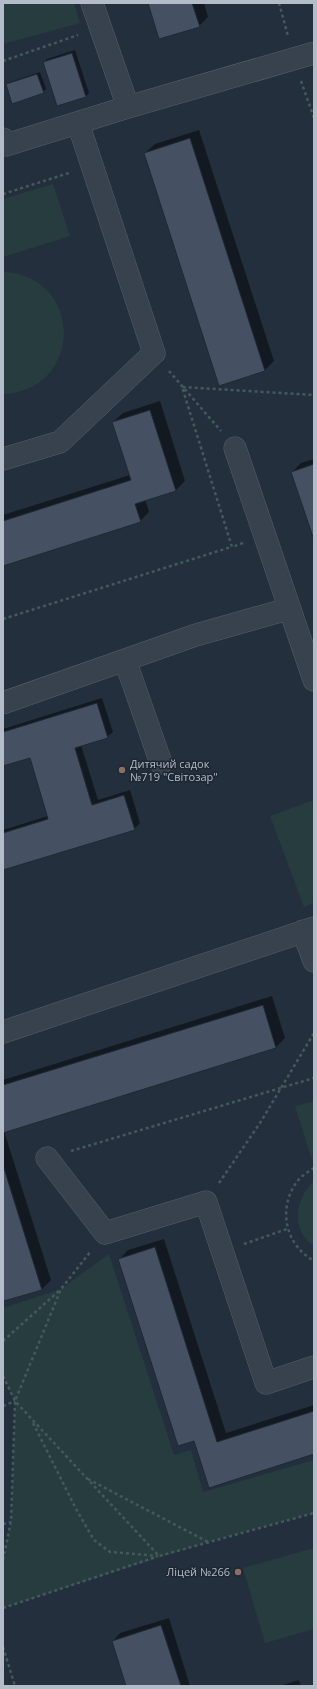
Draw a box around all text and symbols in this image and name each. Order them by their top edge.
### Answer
place label: Дитячий садок №719 "Світозар" [130,756,218,784]
marker: Дитячий садок №719 "Світозар" [117,765,127,775]
place label: Ліцей №266 [167,1564,230,1579]
marker: Ліцей №266 [233,1567,243,1577]

